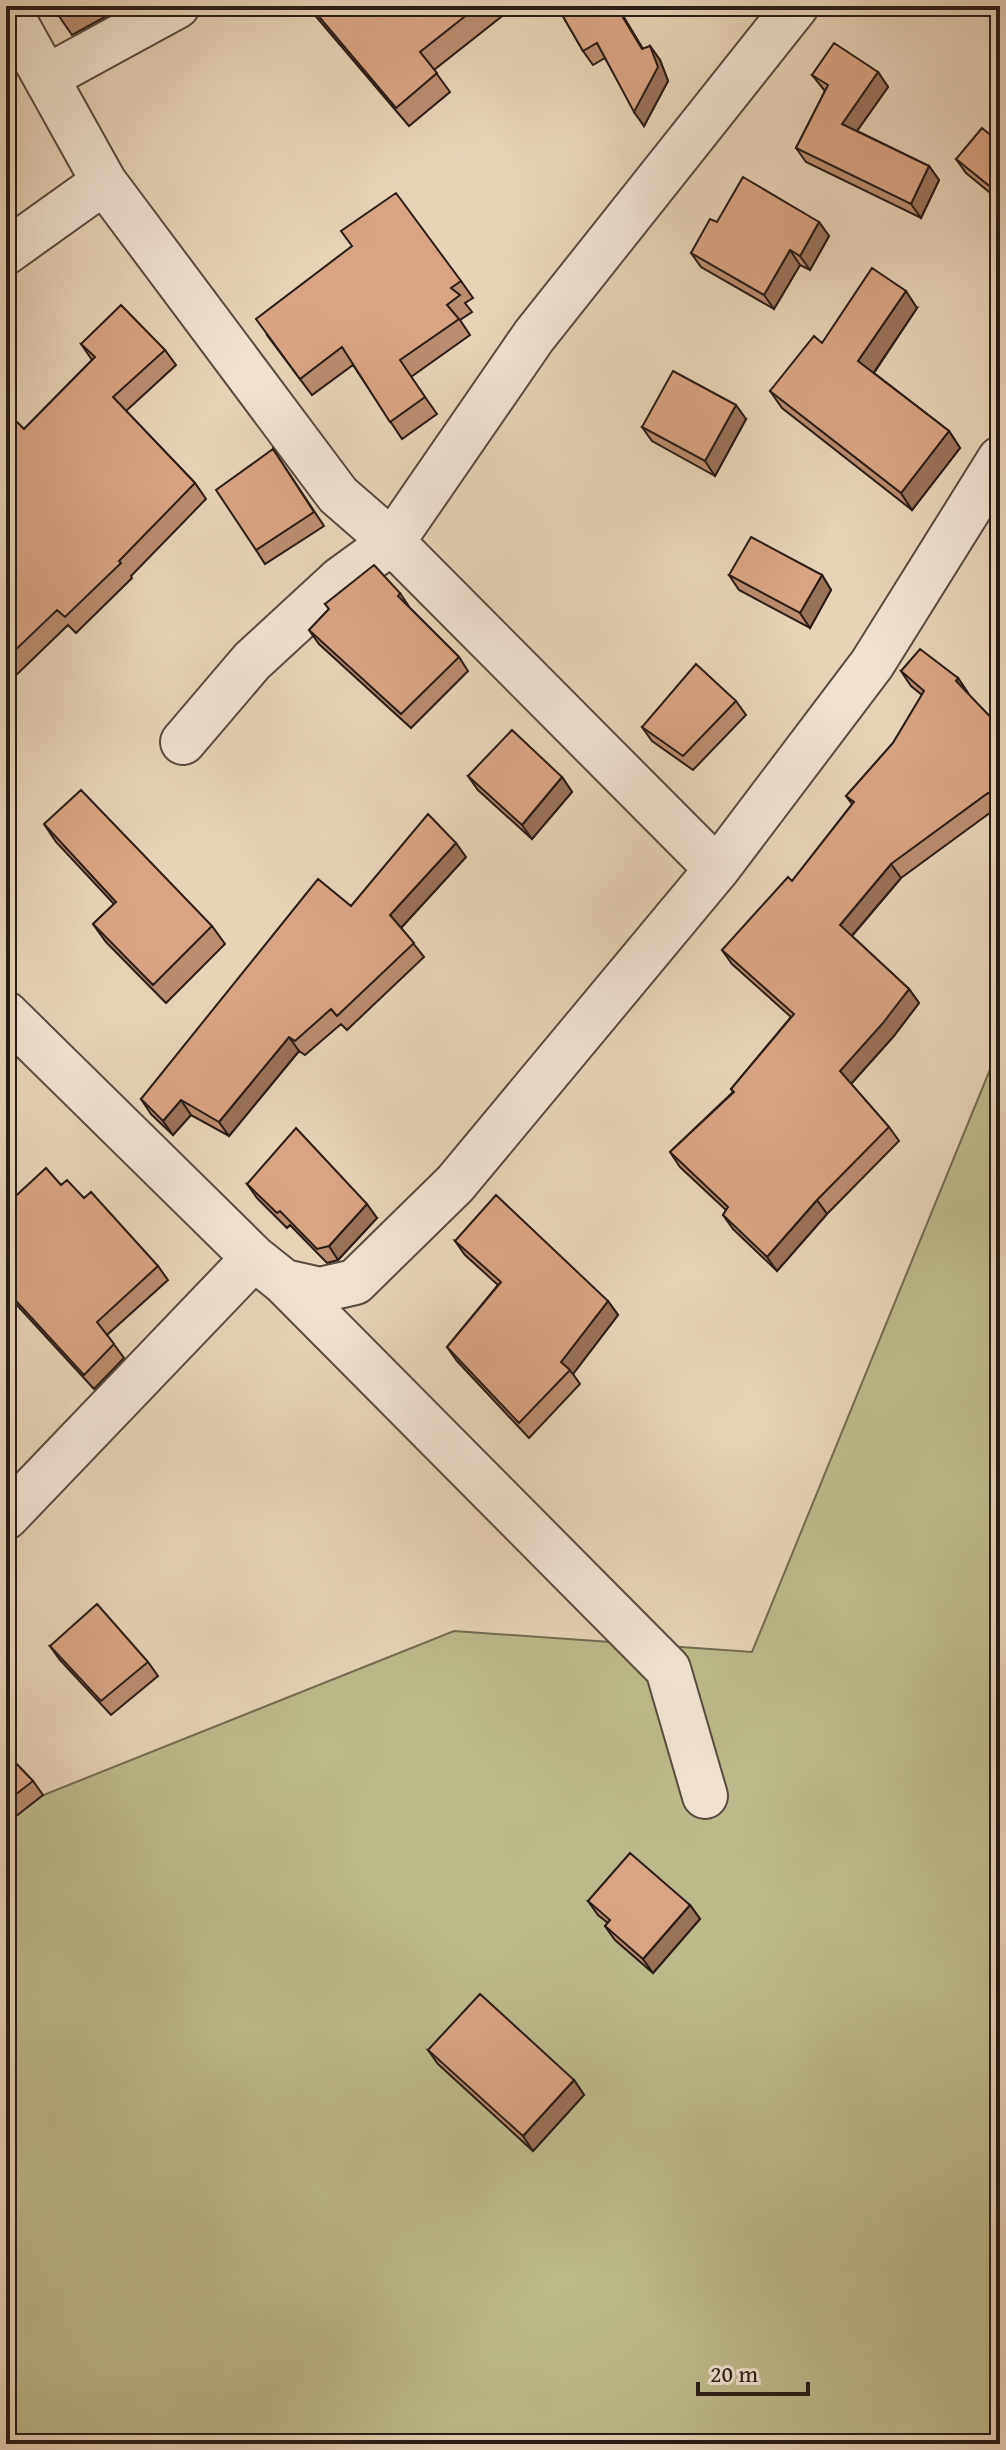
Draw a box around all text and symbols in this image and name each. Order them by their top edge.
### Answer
scale bar [698,2346,808,2396]
text: 20 m [710,2356,758,2391]

